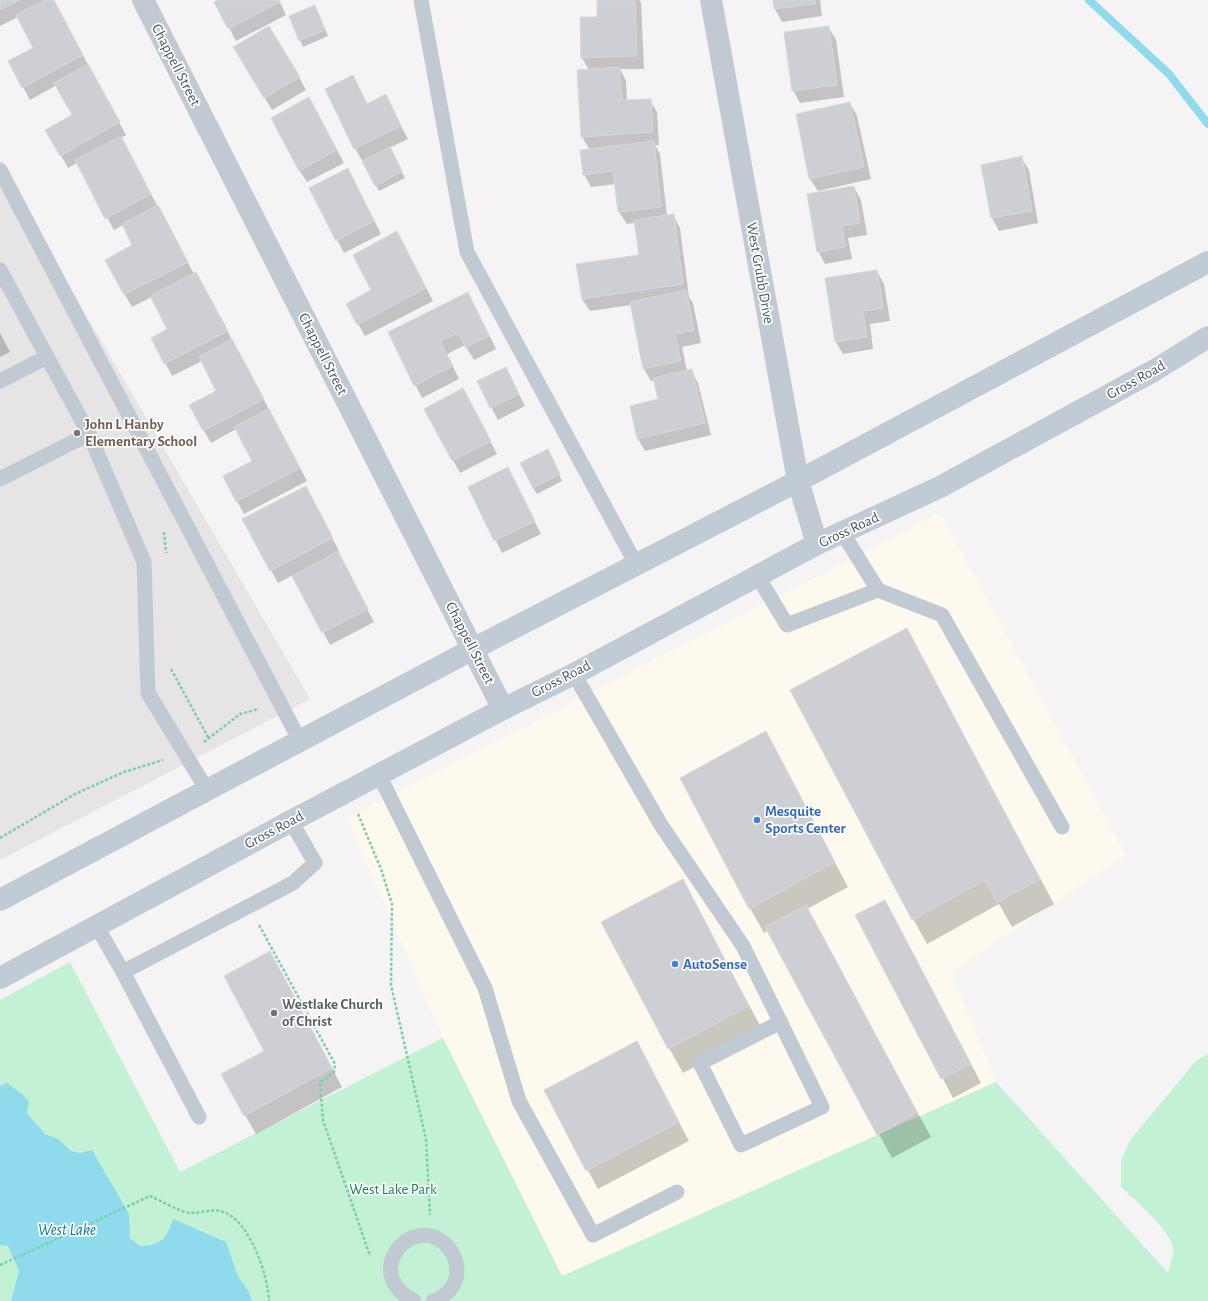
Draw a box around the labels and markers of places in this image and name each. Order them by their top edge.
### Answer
place label: John L Hanby Elementary School [85,417,197,449]
marker: John L Hanby Elementary School [72,428,82,438]
place label: Mesquite Sports Center [765,804,847,836]
marker: Mesquite Sports Center [752,815,762,825]
place label: AutoSense [683,957,747,972]
marker: AutoSense [670,959,680,969]
place label: Westlake Church of Christ [282,997,383,1029]
marker: Westlake Church of Christ [269,1008,279,1018]

